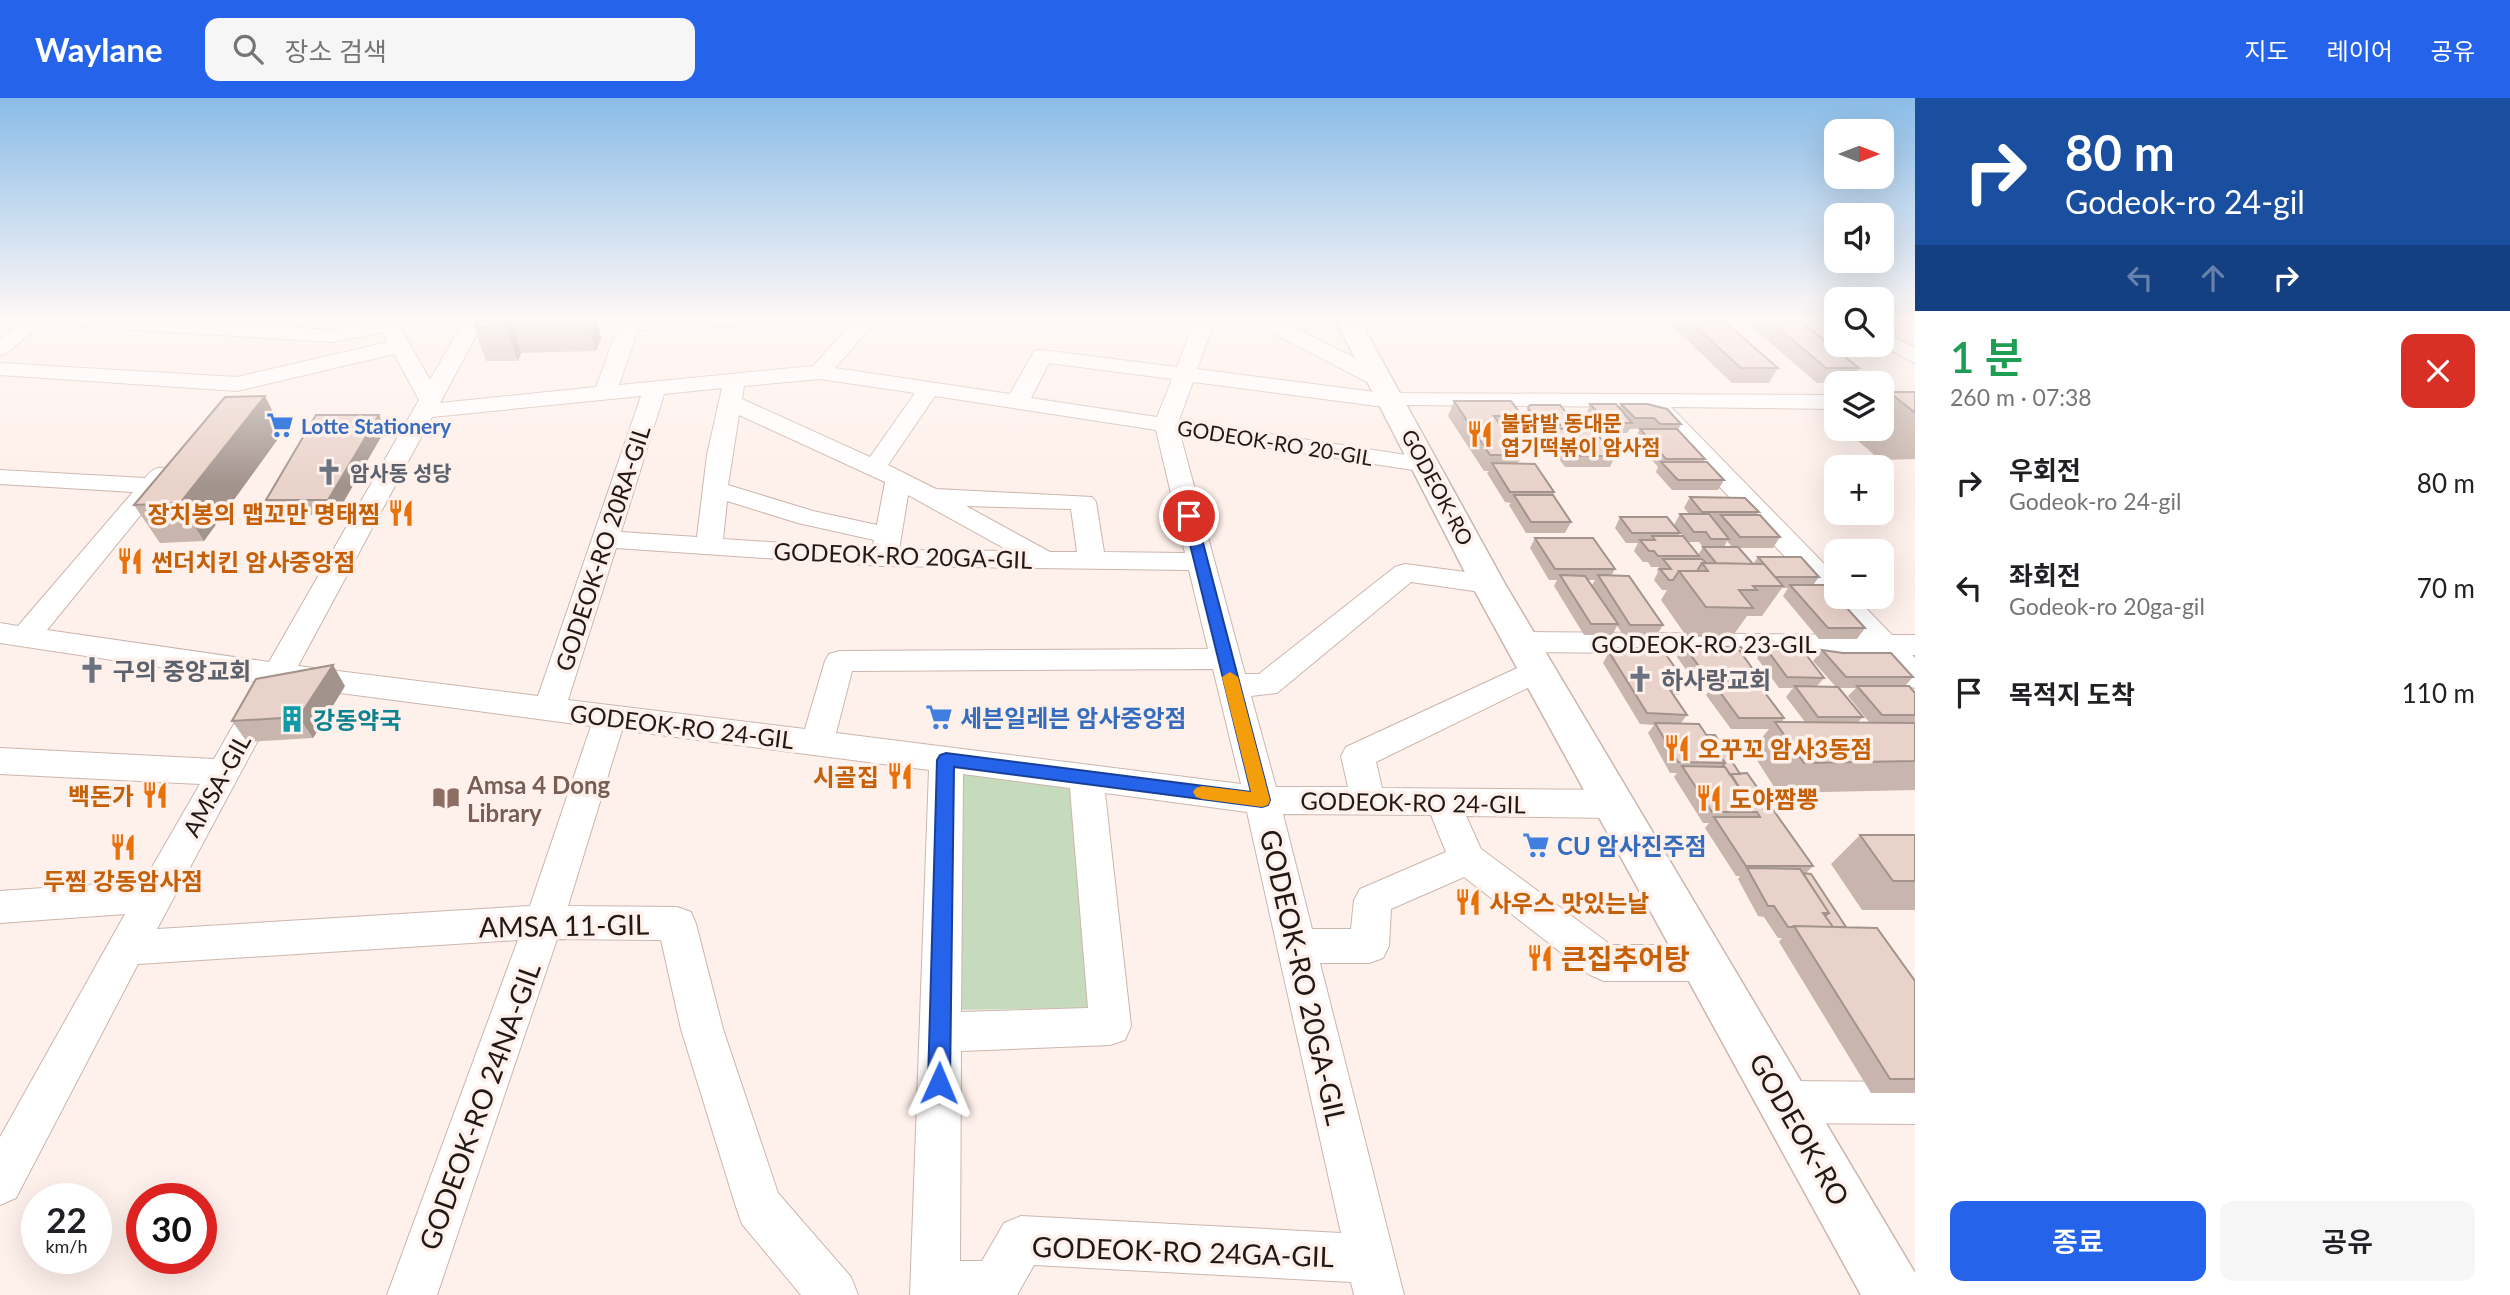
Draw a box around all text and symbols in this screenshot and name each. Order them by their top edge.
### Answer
search box [205,18,695,81]
text: Waylane [35,29,163,69]
icon: search [229,30,267,68]
text: 장소 검색 [285,35,387,67]
text: 지도 [2244,36,2289,65]
text: 레이어 [2327,36,2393,65]
text: 공유 [2431,36,2475,65]
north arrow [1824,119,1894,189]
map controls [1824,119,1894,609]
text: 80 m [2065,123,2175,181]
icon: right [1950,126,2041,217]
text: Godeok-ro 24-gil [2065,182,2305,221]
button: sound [1824,203,1894,273]
icon: left [2121,259,2159,297]
icon: ahead [2194,259,2232,297]
icon: right [2267,259,2305,297]
button: search [1824,287,1894,357]
text: 1 분 [1950,332,2023,382]
button: close [2401,334,2475,408]
button: layers [1824,371,1894,441]
text: 260 m · 07:38 [1950,383,2092,411]
supermarket icon: Lotte Stationery [265,410,295,440]
place label: 불닭발 동대문 엽기떡볶이 암사점 [1501,410,1661,459]
place label: Lotte Stationery [301,413,452,438]
street label: GODEOK-RO 20-GIL [1176,414,1375,470]
restaurant icon: 불닭발 동대문 엽기떡볶이 암사점 [1465,419,1495,449]
street label: GODEOK-RO 20RA-GIL [549,421,655,675]
street label: GODEOK-RO [1397,425,1479,549]
text: 우회전 [2009,454,2081,486]
button: + [1824,455,1894,525]
church icon: 암사동 성당 [314,457,344,487]
place label: 암사동 성당 [350,460,452,485]
icon: right [1950,464,1988,502]
text: 80 m [2417,467,2475,499]
pin [1159,486,1219,546]
text: Godeok-ro 24-gil [2009,487,2181,515]
icon: arrive [1170,497,1208,535]
restaurant icon: 장치봉의 맵꼬만 명태찜 [386,498,416,528]
place label: 장치봉의 맵꼬만 명태찜 [148,499,380,528]
street label: GODEOK-RO 20GA-GIL [773,536,1033,574]
button: − [1824,539,1894,609]
restaurant icon: 썬더치킨 암사중앙점 [115,546,145,576]
place label: 썬더치킨 암사중앙점 [151,547,356,576]
text: 좌회전 [2009,559,2081,591]
icon: left [1950,569,1988,607]
text: 70 m [2417,572,2475,604]
text: Godeok-ro 20ga-gil [2009,592,2205,620]
street label: GODEOK-RO 23-GIL [1591,629,1817,658]
church icon: 구의 중앙교회 [77,655,107,685]
place label: 구의 중앙교회 [113,656,251,685]
church icon: 하사랑교회 [1625,664,1655,694]
place label: 하사랑교회 [1661,665,1771,694]
icon: arrive [1950,674,1988,712]
text: 110 m [2402,677,2475,709]
text: 목적지 도착 [2009,678,2135,710]
street label: GODEOK-RO 24-GIL [568,698,796,754]
supermarket icon: 세븐일레븐 암사중앙점 [924,702,954,732]
place label: 세븐일레븐 암사중앙점 [960,703,1187,732]
building icon: 강동약국 [277,704,307,734]
place label: 강동약국 [313,705,401,734]
street label: AMSA-GIL [176,729,256,841]
restaurant icon: 오꾸꼬 암사3동점 [1662,733,1692,763]
place label: 오꾸꼬 암사3동점 [1698,734,1872,763]
restaurant icon: 시골집 [885,761,915,791]
place label: 시골집 [813,762,879,791]
place label: Amsa 4 Dong Library [466,770,610,827]
restaurant icon: 백돈가 [140,780,170,810]
place label: 백돈가 [68,781,134,810]
library icon: Amsa 4 Dong Library [431,783,461,813]
restaurant icon: 도야짬뽕 [1694,783,1724,813]
place label: 도야짬뽕 [1730,784,1818,813]
street label: GODEOK-RO 24-GIL [1300,786,1526,818]
street label: GODEOK-RO 20GA-GIL [1253,826,1355,1128]
supermarket icon: CU 암사진주점 [1521,830,1551,860]
place label: CU 암사진주점 [1557,831,1707,860]
restaurant icon: 두찜 강동암사점 [108,832,138,862]
place label: 두찜 강동암사점 [43,866,203,895]
restaurant icon: 사우스 맛있는날 [1453,887,1483,917]
place label: 사우스 맛있는날 [1489,888,1649,917]
street label: AMSA 11-GIL [478,907,650,943]
place label: 큰집추어탕 [1561,941,1690,975]
restaurant icon: 큰집추어탕 [1525,943,1555,973]
street label: GODEOK-RO 24NA-GIL [411,958,547,1254]
position arrow [902,1046,976,1120]
street label: GODEOK-RO [1743,1047,1857,1211]
speed limit sign: 30 [126,1183,217,1274]
text: 22 [46,1198,87,1240]
button: 종료 [1950,1201,2206,1281]
button: 공유 [2220,1201,2475,1281]
street label: GODEOK-RO 24GA-GIL [1031,1229,1335,1273]
text: km/h [45,1235,88,1257]

